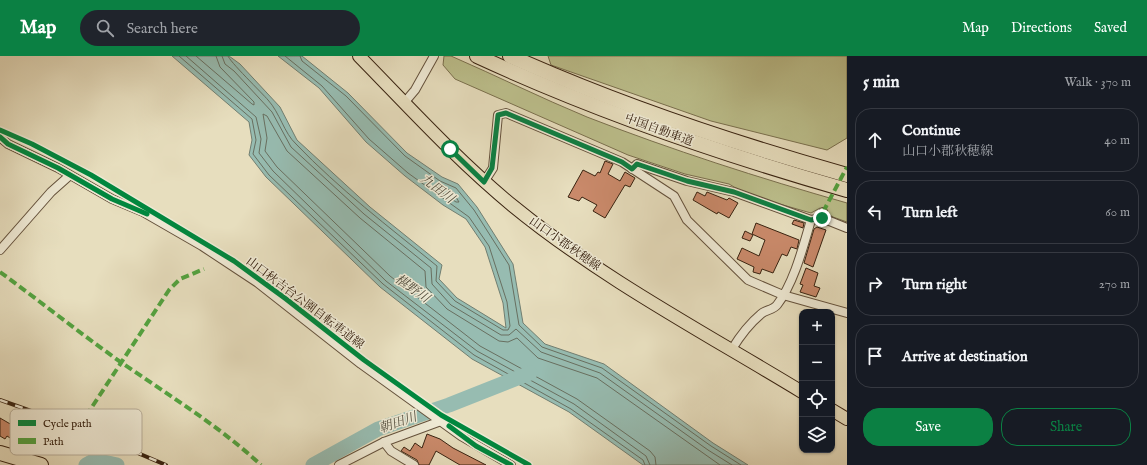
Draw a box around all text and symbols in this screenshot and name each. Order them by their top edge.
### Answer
search box [80,10,360,46]
text: Map [20,16,56,40]
icon: search [94,17,116,39]
text: Search here [126,19,198,38]
text: Map [962,19,989,37]
text: Directions [1011,19,1072,37]
text: Saved [1094,19,1127,37]
text: 5 min [863,72,900,93]
text: Walk · 370 m [1065,74,1131,91]
street label: 中国自動車道 [623,111,695,149]
text: Continue [902,121,960,140]
icon: ahead [864,129,886,151]
text: 40 m [1104,132,1130,149]
route start [441,140,459,158]
text: 山口小郡秋穂線 [902,143,993,160]
water label: 九田川 [416,170,459,209]
icon: left [864,201,886,223]
text: Turn left [902,203,958,222]
text: 60 m [1105,204,1130,221]
route end [813,209,831,227]
street label: 山口小郡秋穂線 [526,214,604,274]
street label: 山口秋吉台公園自転車道線 [243,254,367,352]
water label: 椹野川 [391,271,434,308]
icon: right [864,273,886,295]
text: Turn right [902,275,967,294]
text: 270 m [1099,276,1130,293]
map controls [799,309,835,453]
button: + [799,309,835,345]
button: − [799,345,835,381]
icon: arrive [864,345,886,367]
text: Arrive at destination [902,347,1028,366]
button: locate [799,381,835,417]
water label: 朝田川 [377,408,421,437]
button: Save [863,408,993,446]
button: Share [1001,408,1131,446]
legend [10,409,142,455]
text: Cycle path [43,417,92,431]
button: layers [799,417,835,453]
text: Path [43,435,64,449]

